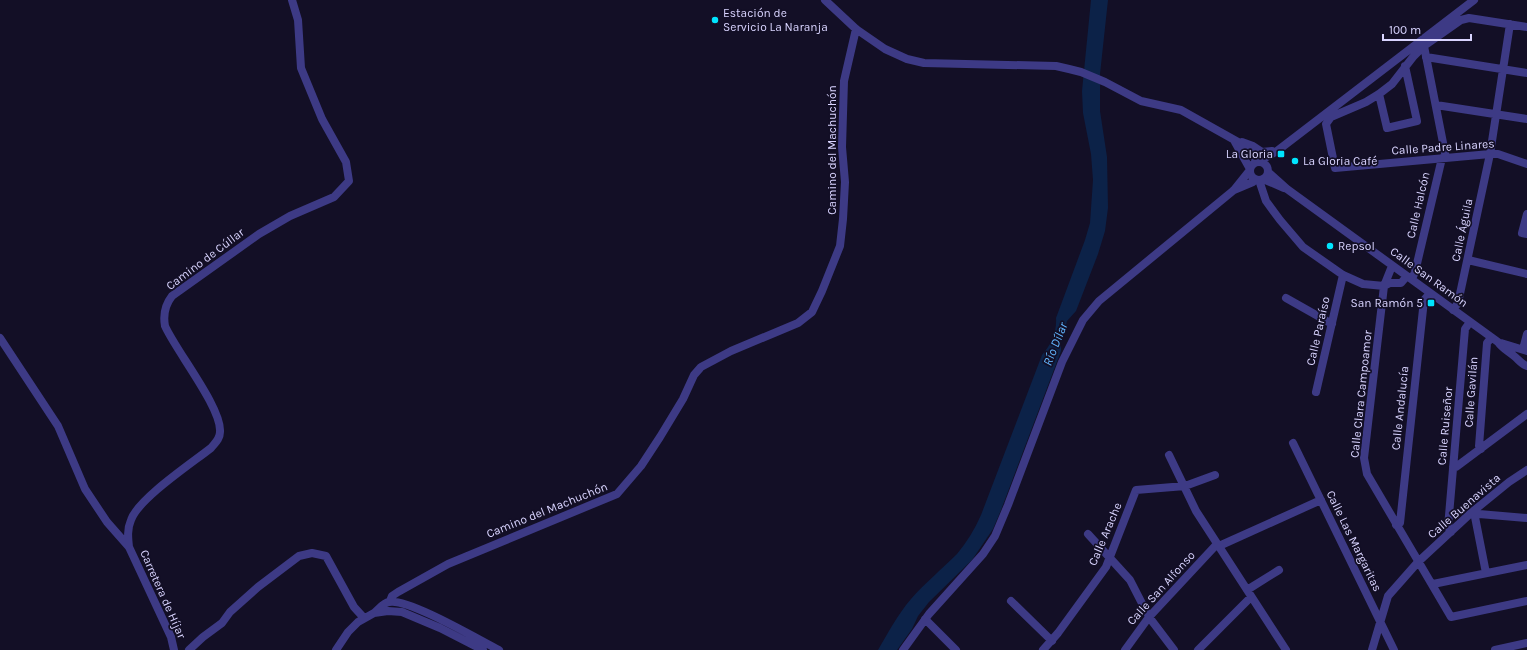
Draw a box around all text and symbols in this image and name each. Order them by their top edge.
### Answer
place label: Estación de Servicio La Naranja [723,6,828,34]
marker: Estación de Servicio La Naranja [710,15,720,25]
scale bar [1383,16,1471,42]
text: 100 m [1389,23,1421,37]
street label: Camino del Machuchón [825,85,839,215]
street label: Calle Padre Linares [1391,136,1495,158]
place label: La Gloria [1226,147,1273,161]
marker: La Gloria [1276,149,1286,159]
place label: La Gloria Café [1303,154,1377,168]
marker: La Gloria Café [1290,156,1300,166]
street label: Calle Halcón [1404,170,1432,240]
street label: Calle Águila [1448,197,1476,263]
street label: Camino de Cúllar [163,225,247,293]
place label: Repsol [1338,239,1375,253]
marker: Repsol [1325,241,1335,251]
street label: Calle San Ramón [1387,244,1471,310]
street label: Calle Paraíso [1303,295,1333,367]
place label: San Ramón 5 [1350,296,1423,310]
marker: San Ramón 5 [1426,298,1436,308]
water label: Río Dílar [1040,320,1071,368]
street label: Calle Clara Campoamor [1347,329,1375,459]
street label: Calle Gavilán [1462,356,1480,428]
street label: Calle Andalucía [1389,365,1411,451]
street label: Calle Ruiseñor [1435,386,1455,466]
street label: Calle Buenavista [1425,471,1503,541]
street label: Camino del Machuchón [484,479,610,541]
street label: Calle Las Margaritas [1323,488,1385,594]
street label: Calle Arache [1085,500,1125,568]
street label: Carretera de Híjar [137,547,189,641]
street label: Calle San Alfonso [1124,548,1198,628]

